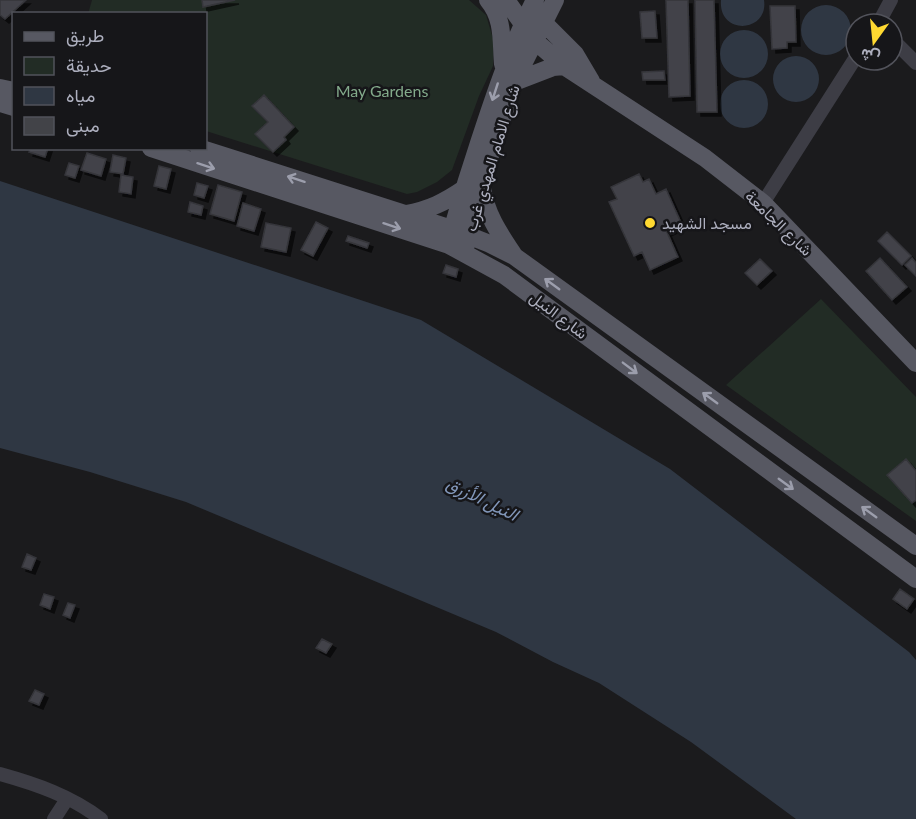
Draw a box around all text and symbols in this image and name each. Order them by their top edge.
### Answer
legend [12,12,207,150]
north arrow [844,12,904,72]
text: طريق [66,24,104,47]
text: ش [858,44,882,69]
text: حديقة [66,54,112,76]
park label: May Gardens [336,81,428,100]
street label: شارع الامام المهدي غرب [460,82,528,235]
one-way arrow [489,82,500,101]
text: مياه [66,84,95,106]
text: مبنى [66,114,100,137]
one-way arrow [196,161,215,172]
one-way arrow [287,173,306,184]
street label: شارع الجامعة [740,186,817,261]
place label: مسجد الشهيد [662,213,752,234]
marker: مسجد الشهيد [643,216,657,230]
one-way arrow [382,222,401,233]
one-way arrow [545,278,561,290]
street label: شارع النيل [525,287,592,345]
one-way arrow [621,361,637,374]
one-way arrow [703,392,719,404]
water label: النيل الأزرق [442,471,524,527]
one-way arrow [778,477,794,490]
one-way arrow [861,506,877,518]

